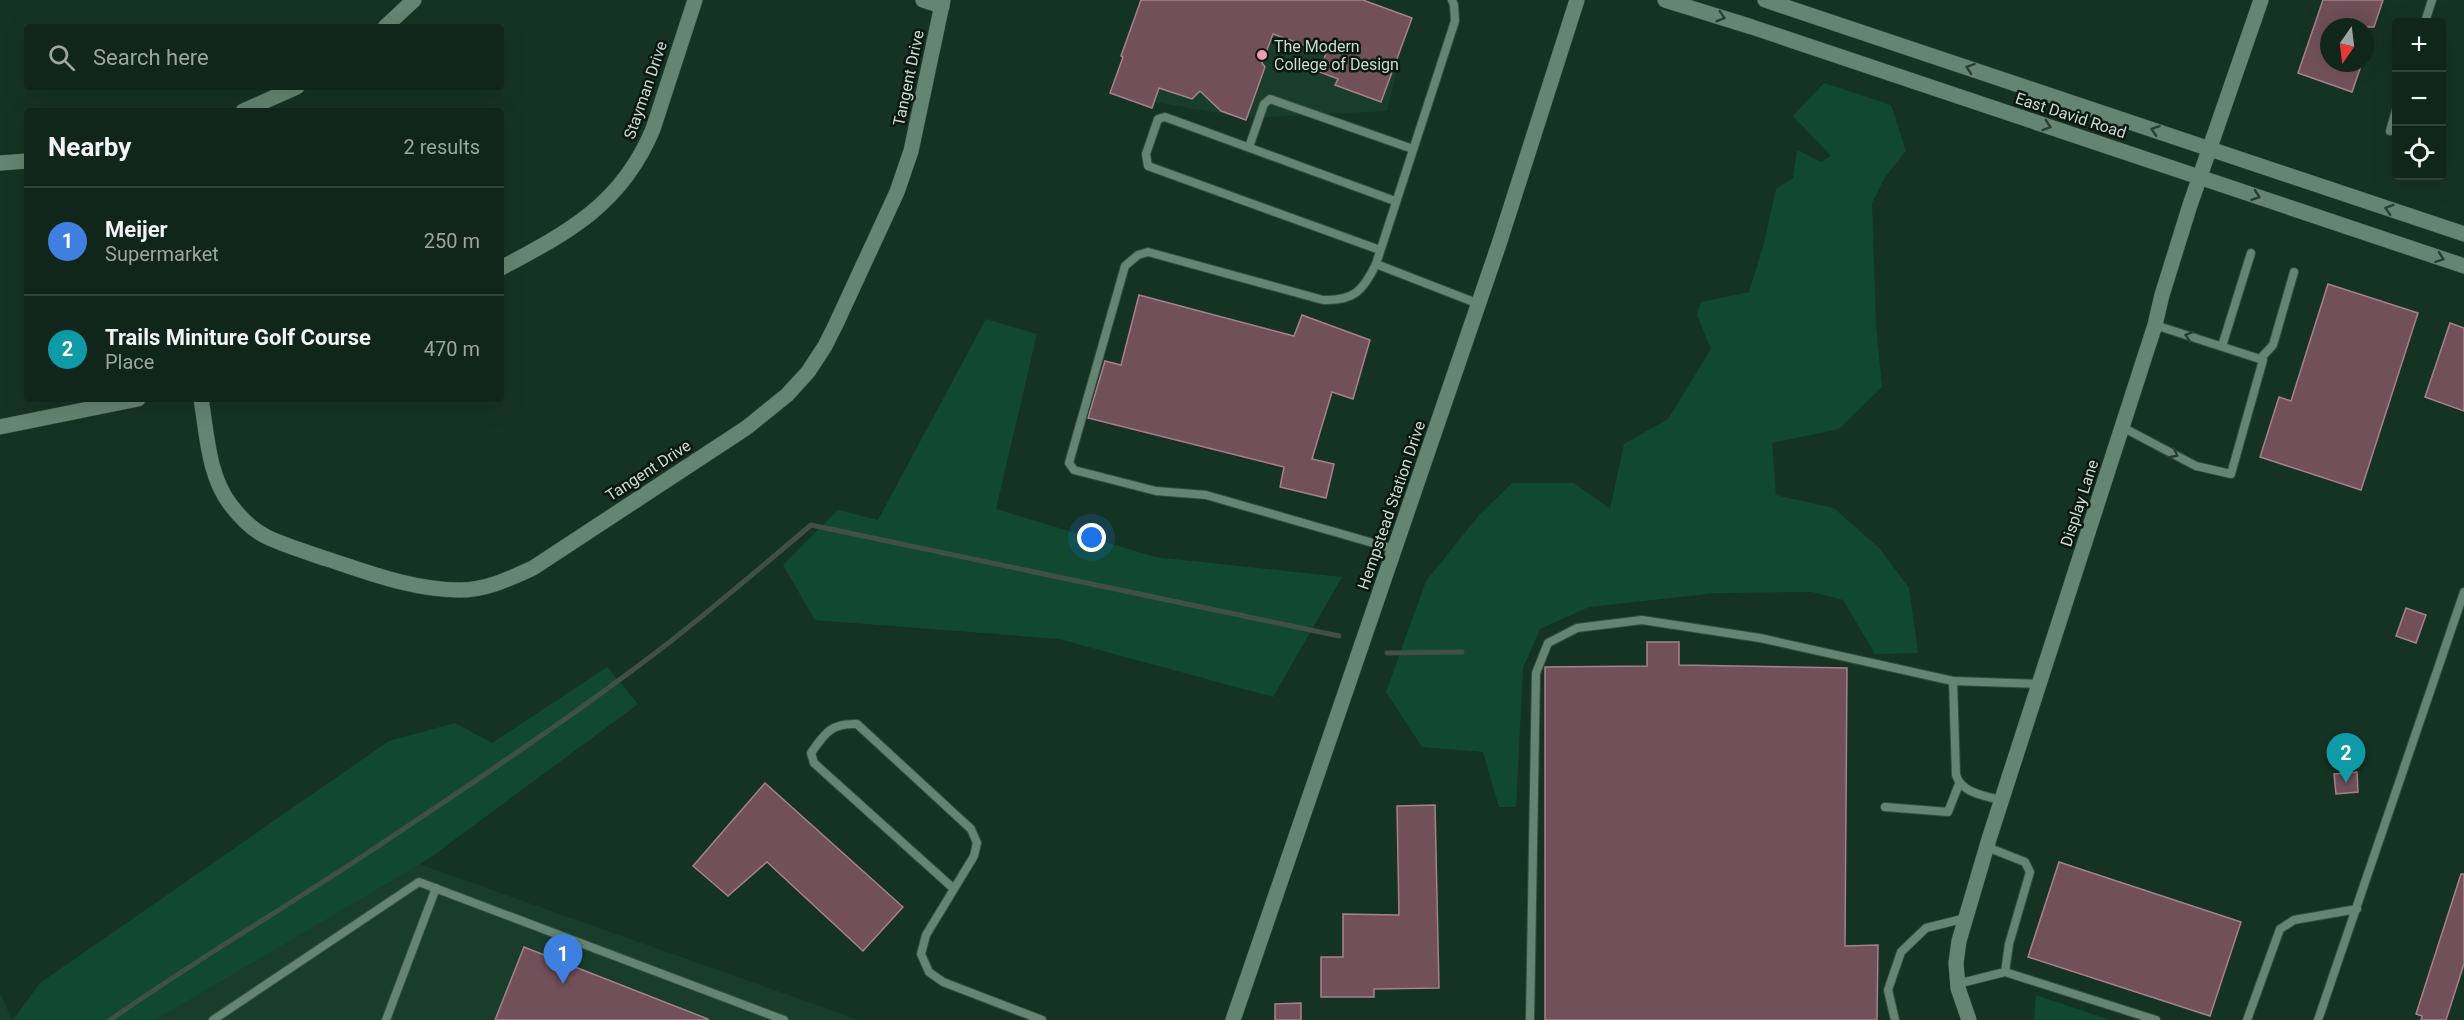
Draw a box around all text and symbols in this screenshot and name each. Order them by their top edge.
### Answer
one-way arrow [1715,10,1726,23]
north arrow [2320,18,2374,72]
map controls [2392,18,2446,180]
button: + [2392,18,2446,72]
search box [24,24,504,90]
street label: Tangent Drive [889,28,928,128]
place label: The Modern College of Design [1274,37,1399,74]
street label: Stayman Drive [620,39,671,142]
icon: search [45,41,78,74]
text: Search here [93,45,209,70]
marker: The Modern College of Design [1255,48,1269,62]
one-way arrow [1965,63,1976,75]
button: − [2392,72,2446,126]
street label: East David Road [2013,89,2129,142]
one-way arrow [2041,119,2052,131]
one-way arrow [2150,125,2161,138]
button: locate [2392,126,2446,180]
text: Nearby [48,132,131,162]
text: 2 results [404,135,480,159]
one-way arrow [2250,188,2260,201]
one-way arrow [2384,203,2395,216]
text: Meijer [105,217,168,242]
text: 1 [62,229,73,253]
text: 250 m [424,229,480,253]
text: Supermarket [105,242,219,266]
one-way arrow [2434,251,2445,264]
text: Trails Miniture Golf Course [105,325,371,350]
one-way arrow [2184,330,2195,343]
text: 2 [62,337,73,361]
text: 470 m [424,337,480,361]
text: Place [105,350,154,374]
street label: Hempstead Station Drive [1354,418,1429,592]
street label: Tangent Drive [602,436,694,505]
one-way arrow [2167,447,2178,458]
street label: Display Lane [2056,457,2102,549]
your location [1077,523,1106,552]
pin: 2 [2326,734,2366,783]
pin: 1 [544,934,582,984]

